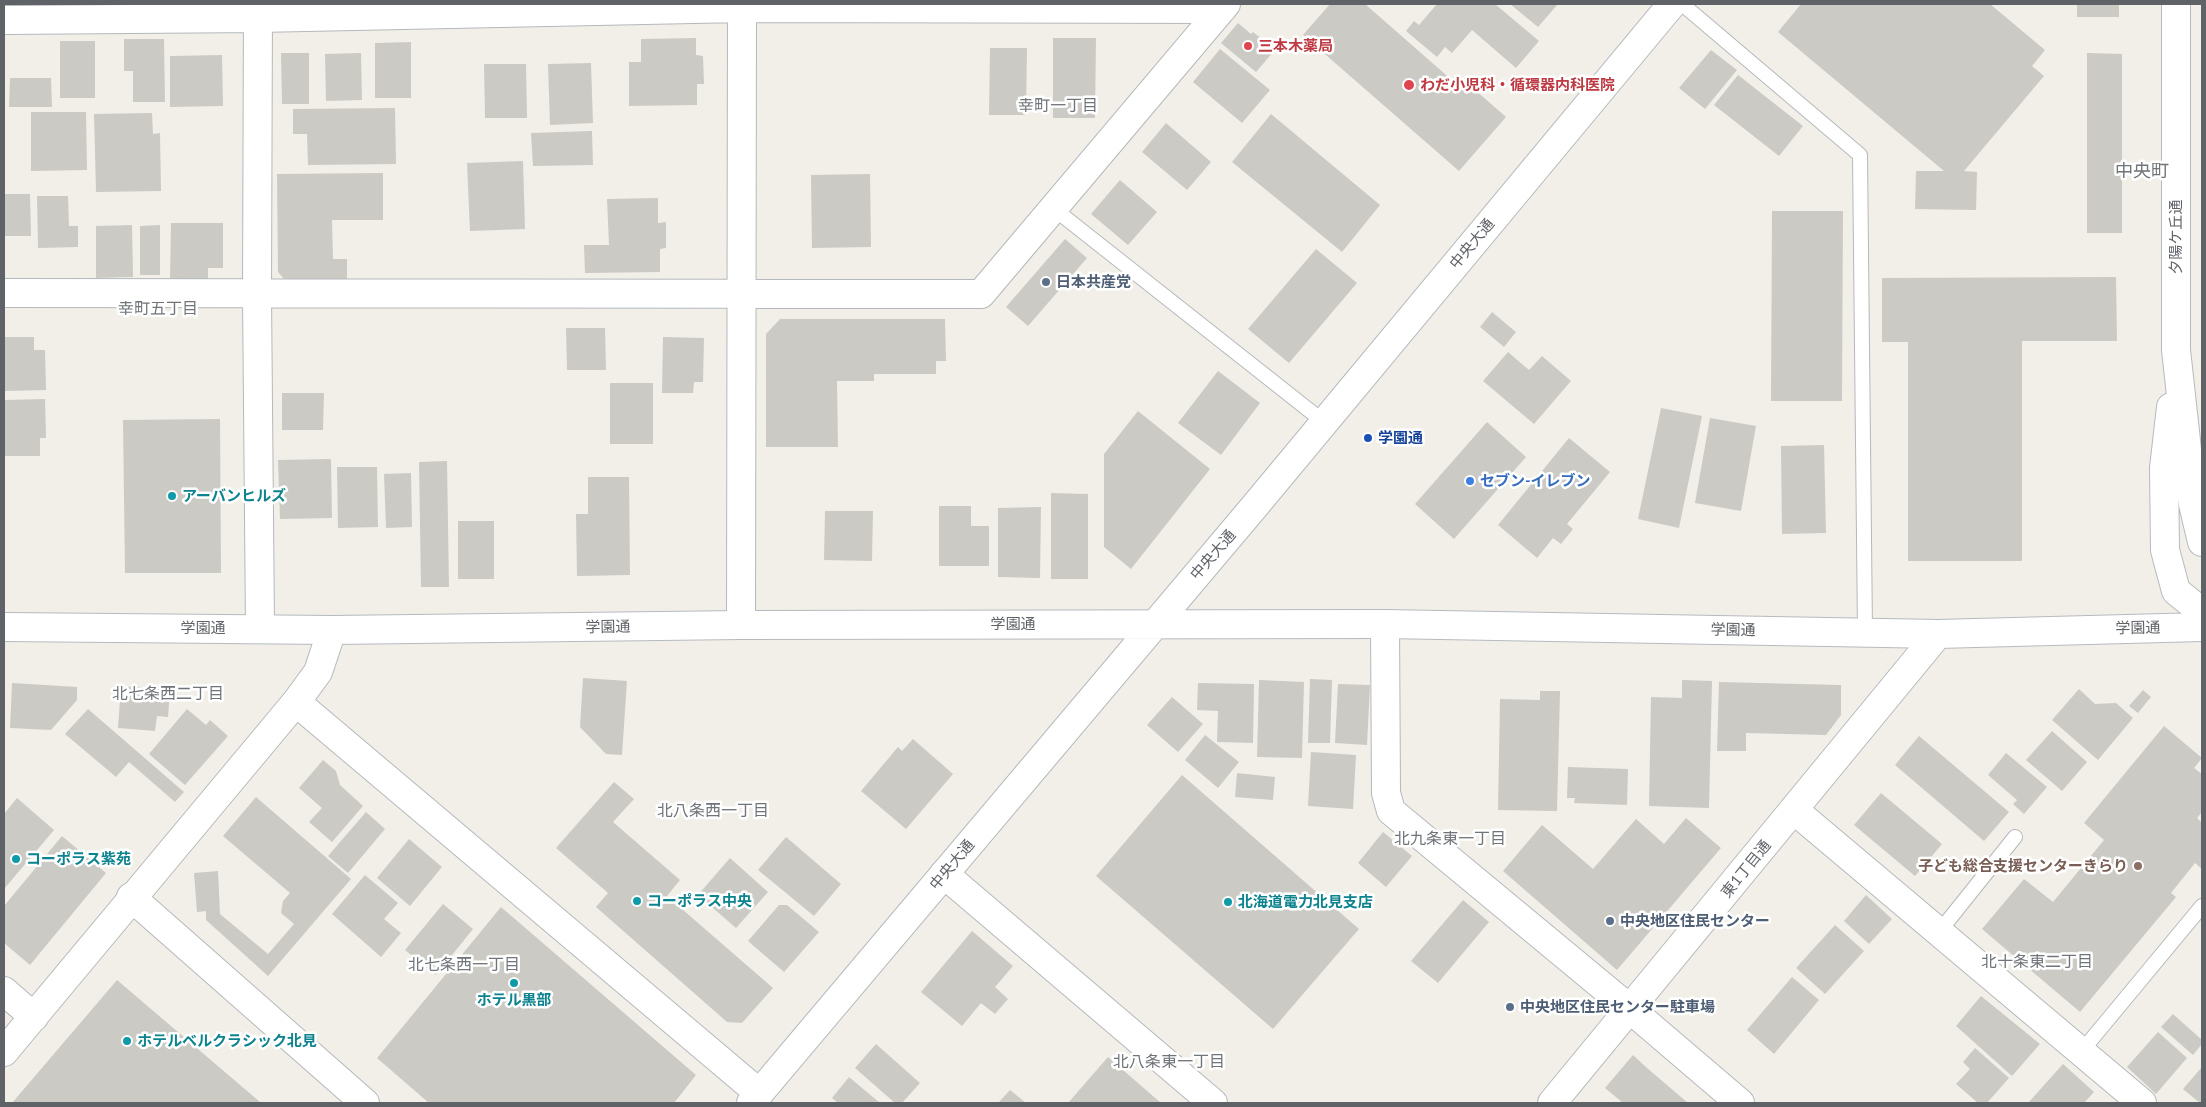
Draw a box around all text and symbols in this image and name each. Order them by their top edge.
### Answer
place label: 三本木薬局 [1258,37,1333,55]
marker: 三本木薬局 [1242,40,1254,52]
place label: わだ小児科・循環器内科医院 [1420,76,1615,94]
marker: わだ小児科・循環器内科医院 [1402,78,1416,92]
district label: 幸町一丁目 [1018,96,1098,116]
district label: 中央町 [2115,160,2169,182]
street label: 夕陽ケ丘通 [2167,200,2185,274]
street label: 中央大通 [1446,215,1498,273]
place label: 日本共産党 [1056,273,1131,291]
marker: 日本共産党 [1040,276,1052,288]
district label: 幸町五丁目 [118,299,198,319]
place label: 学園通 [1378,429,1423,447]
marker: 学園通 [1362,432,1374,444]
place label: セブン-イレブン [1480,472,1591,490]
marker: セブン-イレブン [1464,475,1476,487]
place label: アーバンヒルズ [182,487,286,505]
marker: アーバンヒルズ [166,490,178,502]
street label: 中央大通 [1187,526,1239,584]
street label: 学園通 [991,615,1035,633]
street label: 学園通 [585,618,631,636]
street label: 学園通 [181,619,225,637]
street label: 学園通 [2115,619,2161,637]
street label: 学園通 [1710,621,1756,639]
district label: 北七条西二丁目 [112,684,224,704]
district label: 北八条西一丁目 [657,801,769,821]
district label: 北九条東一丁目 [1394,829,1506,849]
street label: 中央大通 [926,836,978,894]
street label: 東1丁目通 [1717,837,1775,901]
place label: コーポラス紫苑 [26,850,131,868]
marker: コーポラス紫苑 [10,853,22,865]
place label: 子ども総合支援センターきらり [1918,857,2128,875]
marker: 子ども総合支援センターきらり [2132,860,2144,872]
place label: コーポラス中央 [647,892,752,910]
place label: 北海道電力北見支店 [1238,893,1373,911]
marker: コーポラス中央 [631,895,643,907]
marker: 北海道電力北見支店 [1222,896,1234,908]
place label: 中央地区住民センター [1620,912,1770,930]
marker: 中央地区住民センター [1604,915,1616,927]
district label: 北十条東二丁目 [1981,952,2093,972]
district label: 北七条西一丁目 [408,955,520,975]
marker: ホテル黒部 [508,977,520,989]
place label: ホテル黒部 [477,991,551,1009]
place label: 中央地区住民センター駐車場 [1520,998,1715,1016]
marker: 中央地区住民センター駐車場 [1504,1001,1516,1013]
place label: ホテルベルクラシック北見 [137,1032,317,1050]
marker: ホテルベルクラシック北見 [121,1035,133,1047]
district label: 北八条東一丁目 [1113,1052,1225,1072]

